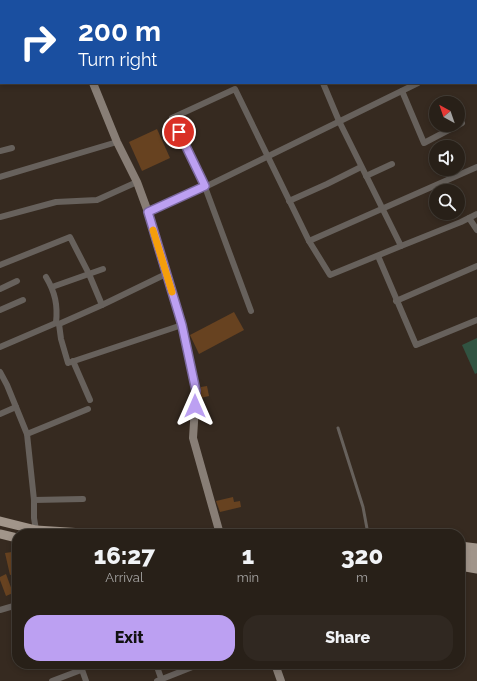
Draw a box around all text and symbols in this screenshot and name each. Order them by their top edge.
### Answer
text: 200 m [78,15,161,48]
icon: right [12,16,64,68]
text: Turn right [78,49,157,70]
north arrow [429,96,465,132]
map controls [429,96,465,220]
pin [162,115,196,149]
icon: arrive [168,121,190,143]
button: sound [429,140,465,176]
button: search [429,184,465,220]
position arrow [174,385,216,427]
text: 16:27 [94,541,155,570]
text: 1 [242,541,254,570]
text: 320 [341,541,383,570]
text: Arrival [105,570,143,585]
text: min [237,570,259,585]
text: m [356,570,368,585]
button: Exit [24,615,235,661]
button: Share [243,615,453,661]

